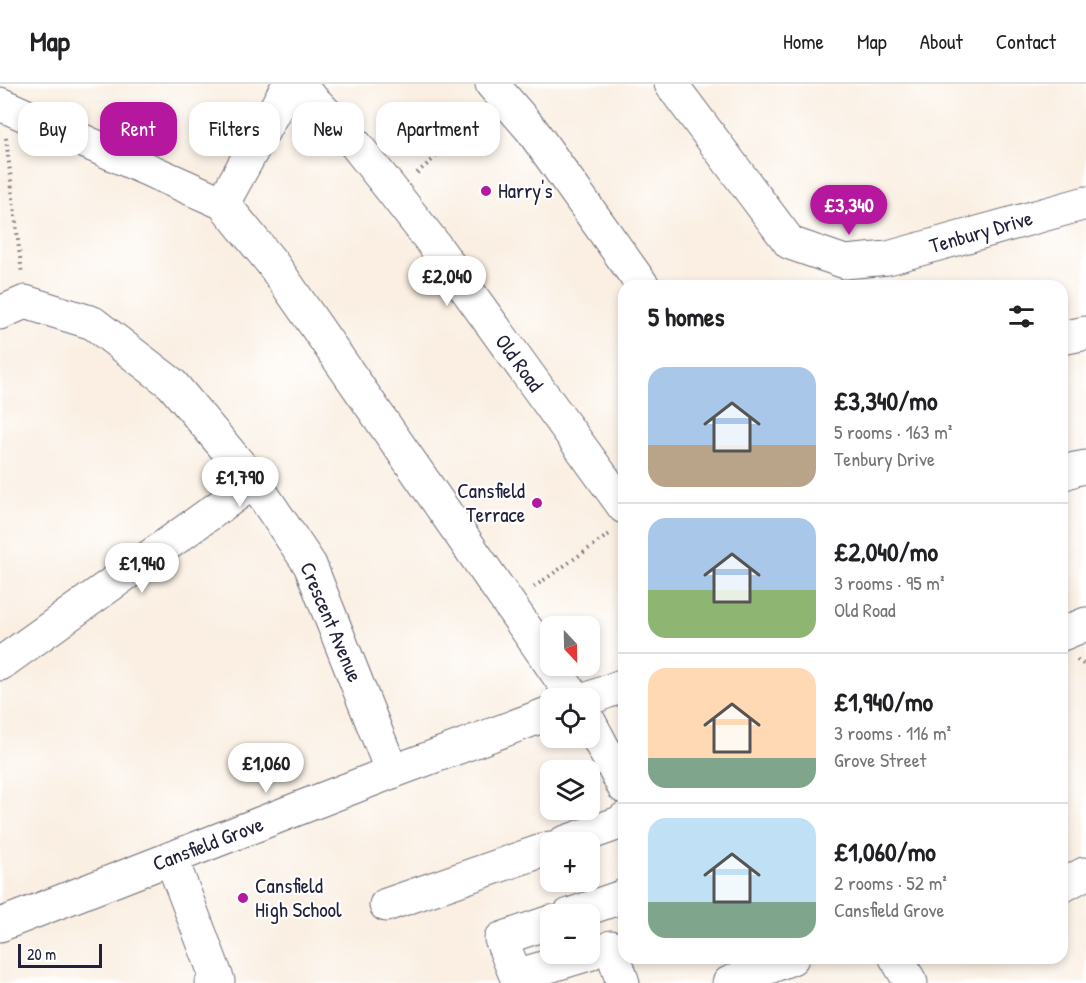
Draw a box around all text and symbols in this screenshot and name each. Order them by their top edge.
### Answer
text: Map [30,22,70,60]
text: Home [783,27,824,56]
text: Map [857,27,887,56]
text: About [920,27,963,56]
text: Contact [996,27,1056,56]
chip: Buy [18,102,88,156]
chip: Rent [100,102,177,156]
chip: Filters [189,102,280,156]
chip: New [292,102,364,156]
chip: Apartment [376,102,500,156]
place label: Harry's [498,176,553,205]
marker: Harry's [479,184,493,198]
pin: £3,340 [800,185,898,236]
text: £3,340 [824,191,874,218]
street label: Tenbury Drive [926,203,1036,260]
pin: £2,040 [398,256,496,307]
text: £2,040 [422,262,472,289]
text: 5 homes [648,299,724,334]
icon: filters [1005,300,1038,333]
street label: Old Road [489,328,550,397]
text: £3,340/mo [834,383,937,418]
icon: home [696,391,768,463]
text: 5 rooms · 163 m² [834,418,952,445]
text: Tenbury Drive [834,445,935,472]
pin: £1,790 [191,457,289,508]
text: £1,790 [216,463,264,490]
place label: Cansfield Terrace [457,476,525,529]
marker: Cansfield Terrace [530,496,544,510]
text: £2,040/mo [834,534,938,569]
icon: home [696,542,768,614]
pin: £1,940 [93,543,191,594]
text: £1,940 [119,549,165,576]
street label: Crescent Avenue [293,558,370,686]
text: 3 rooms · 95 m² [834,569,944,596]
text: Old Road [834,596,896,623]
north arrow [540,616,600,676]
map controls [540,616,600,964]
text: £1,940/mo [834,684,933,719]
button: locate [540,688,600,748]
icon: home [696,692,768,764]
text: 3 rooms · 116 m² [834,719,951,746]
pin: £1,060 [217,743,315,794]
text: Grove Street [834,746,926,773]
text: £1,060 [242,749,290,776]
button: layers [540,760,600,820]
street label: Cansfield Grove [148,809,267,878]
button: + [540,832,600,892]
text: £1,060/mo [834,834,936,869]
icon: home [696,842,768,914]
text: 2 rooms · 52 m² [834,869,947,896]
place label: Cansfield High School [255,871,342,924]
marker: Cansfield High School [236,891,250,905]
text: Cansfield Grove [834,896,945,923]
button: − [540,904,600,964]
scale bar [18,941,102,968]
text: 20 m [27,943,56,965]

